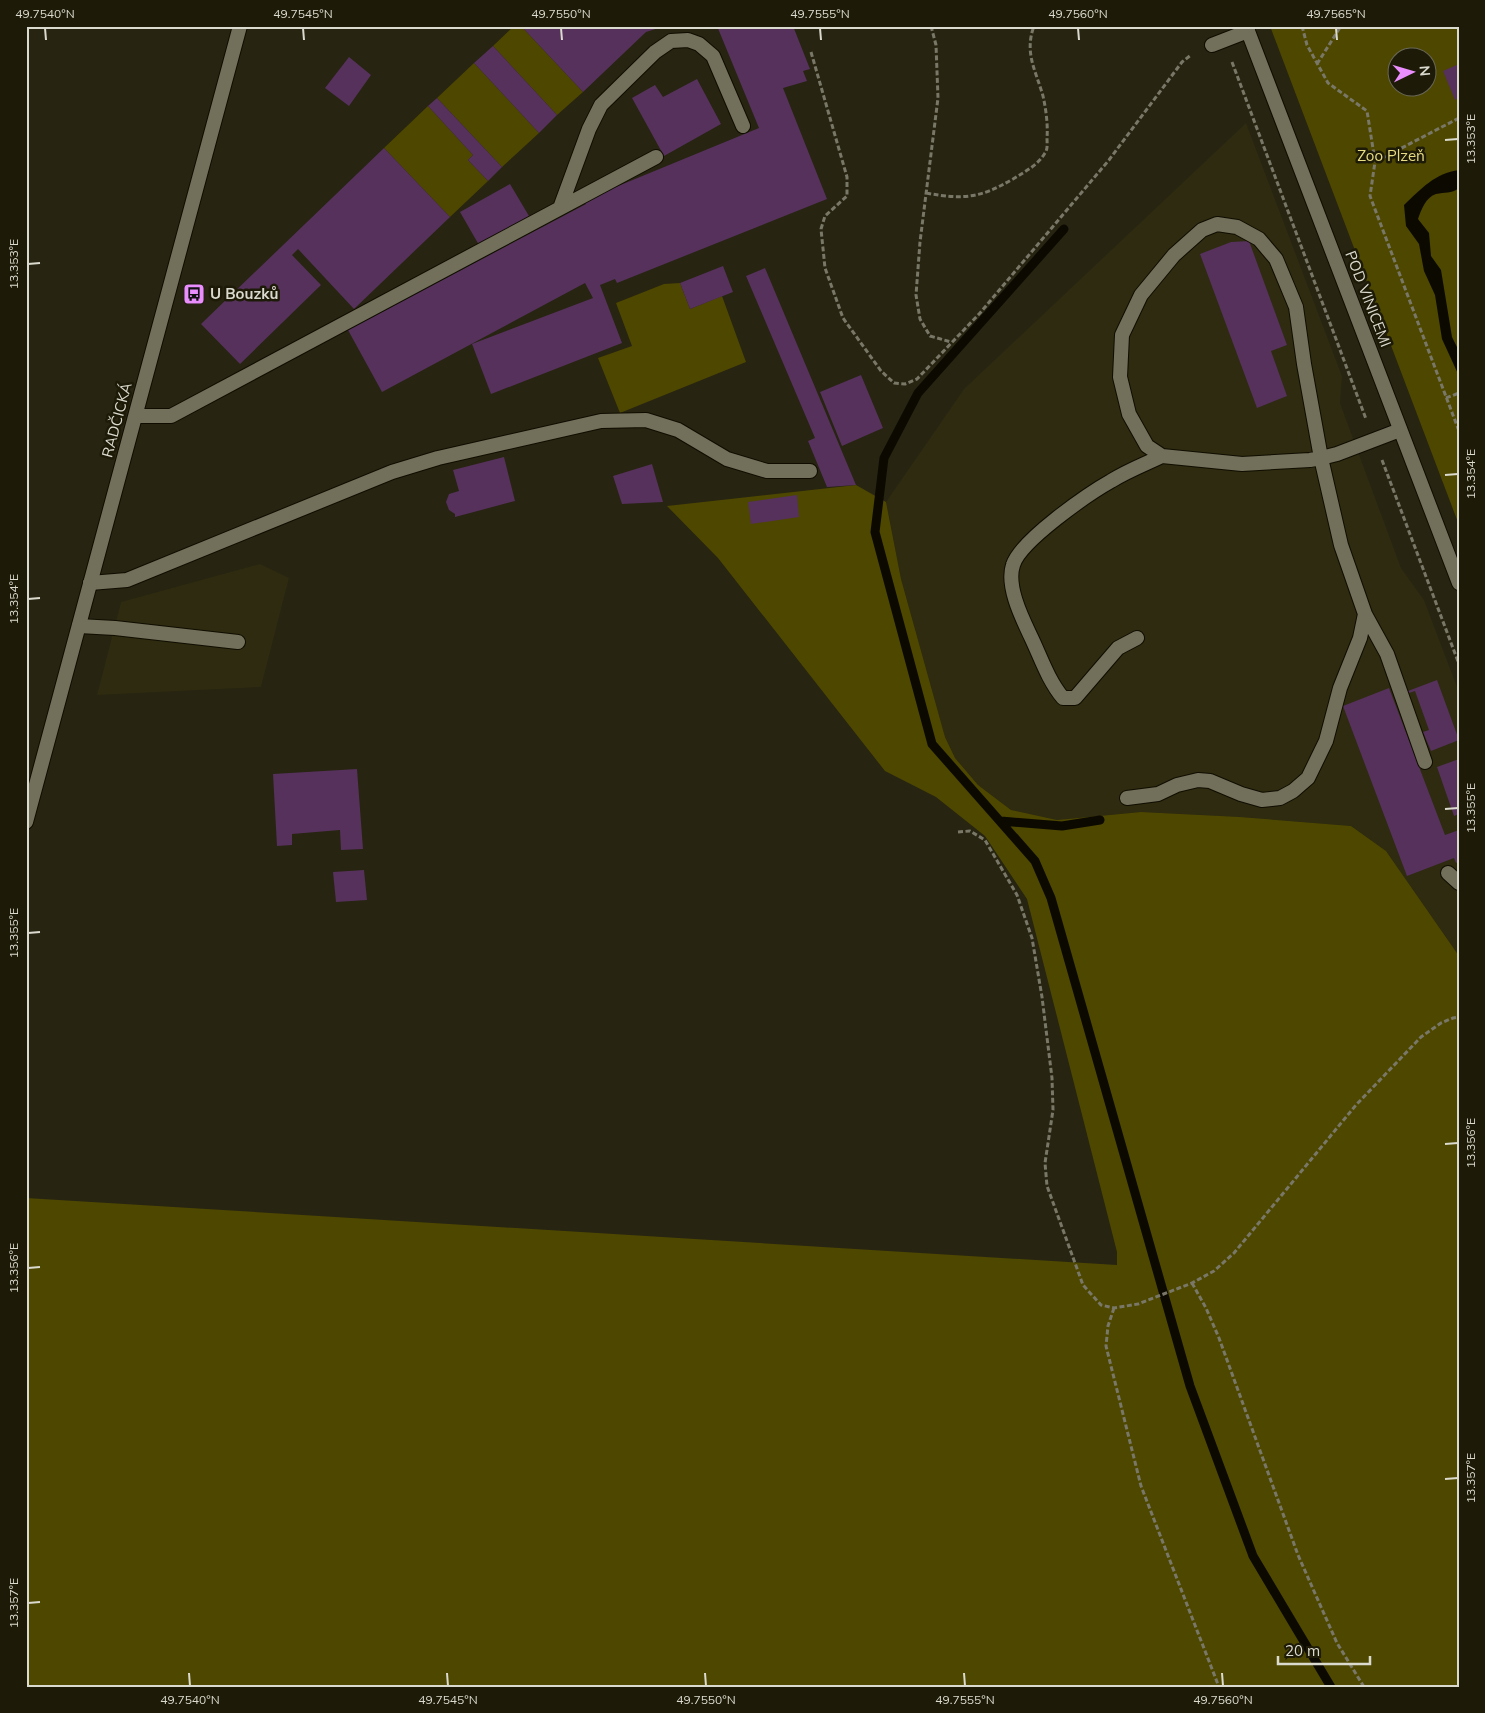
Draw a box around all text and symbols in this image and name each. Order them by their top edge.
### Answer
text: 49.7540°N [15,6,75,21]
text: 49.7545°N [273,6,333,21]
text: 49.7550°N [531,6,591,21]
text: 49.7555°N [790,6,850,21]
text: 49.7560°N [1048,6,1108,21]
text: 49.7565°N [1306,6,1366,21]
north arrow [1388,48,1438,98]
text: N [1416,65,1434,77]
text: 13.353°E [1463,114,1478,164]
park label: Zoo Plzeň [1357,146,1425,165]
text: 13.353°E [6,239,21,289]
street label: POD VINICEMI [1341,248,1396,350]
bus stop icon: U Bouzků [182,282,206,306]
place label: U Bouzků [210,284,279,303]
street label: RADČICKÁ [97,380,136,460]
text: 13.354°E [1463,449,1478,499]
text: 13.354°E [6,574,21,624]
text: 13.355°E [1463,783,1478,833]
text: 13.355°E [6,908,21,958]
text: 13.356°E [1463,1118,1478,1168]
text: 13.356°E [6,1243,21,1293]
text: 13.357°E [1463,1453,1478,1503]
text: 13.357°E [6,1578,21,1628]
scale bar [1278,1633,1370,1665]
text: 20 m [1285,1641,1320,1660]
text: 49.7540°N [160,1692,220,1707]
text: 49.7545°N [418,1692,478,1707]
text: 49.7550°N [676,1692,736,1707]
text: 49.7555°N [935,1692,995,1707]
text: 49.7560°N [1193,1692,1253,1707]

